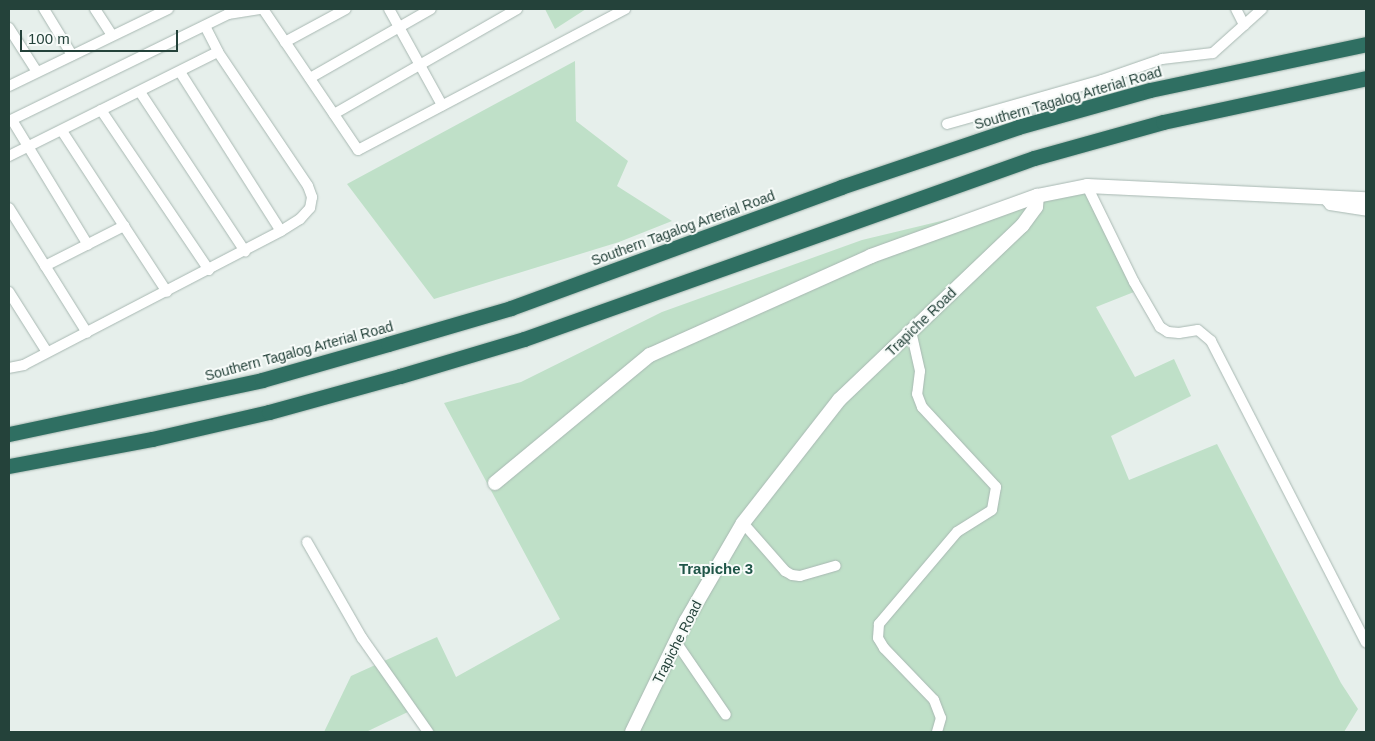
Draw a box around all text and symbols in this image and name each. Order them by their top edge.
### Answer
scale bar [22,20,180,52]
text: 100 m [28,30,70,47]
street label: Southern Tagalog Arterial Road [972,63,1164,133]
street label: Southern Tagalog Arterial Road [588,187,778,269]
street label: Trapiche Road [882,284,960,360]
street label: Southern Tagalog Arterial Road [202,318,396,384]
district label: Trapiche 3 [679,560,753,578]
street label: Trapiche Road [649,598,705,686]

